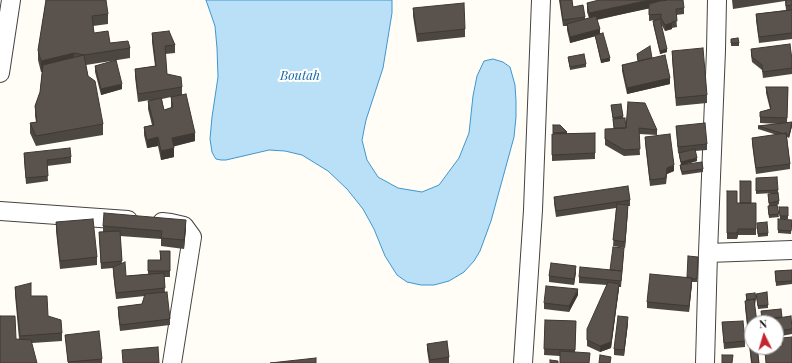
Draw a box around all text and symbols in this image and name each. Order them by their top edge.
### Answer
water label: Boutah [280,68,320,84]
north arrow [744,315,784,355]
text: N [758,316,768,331]

